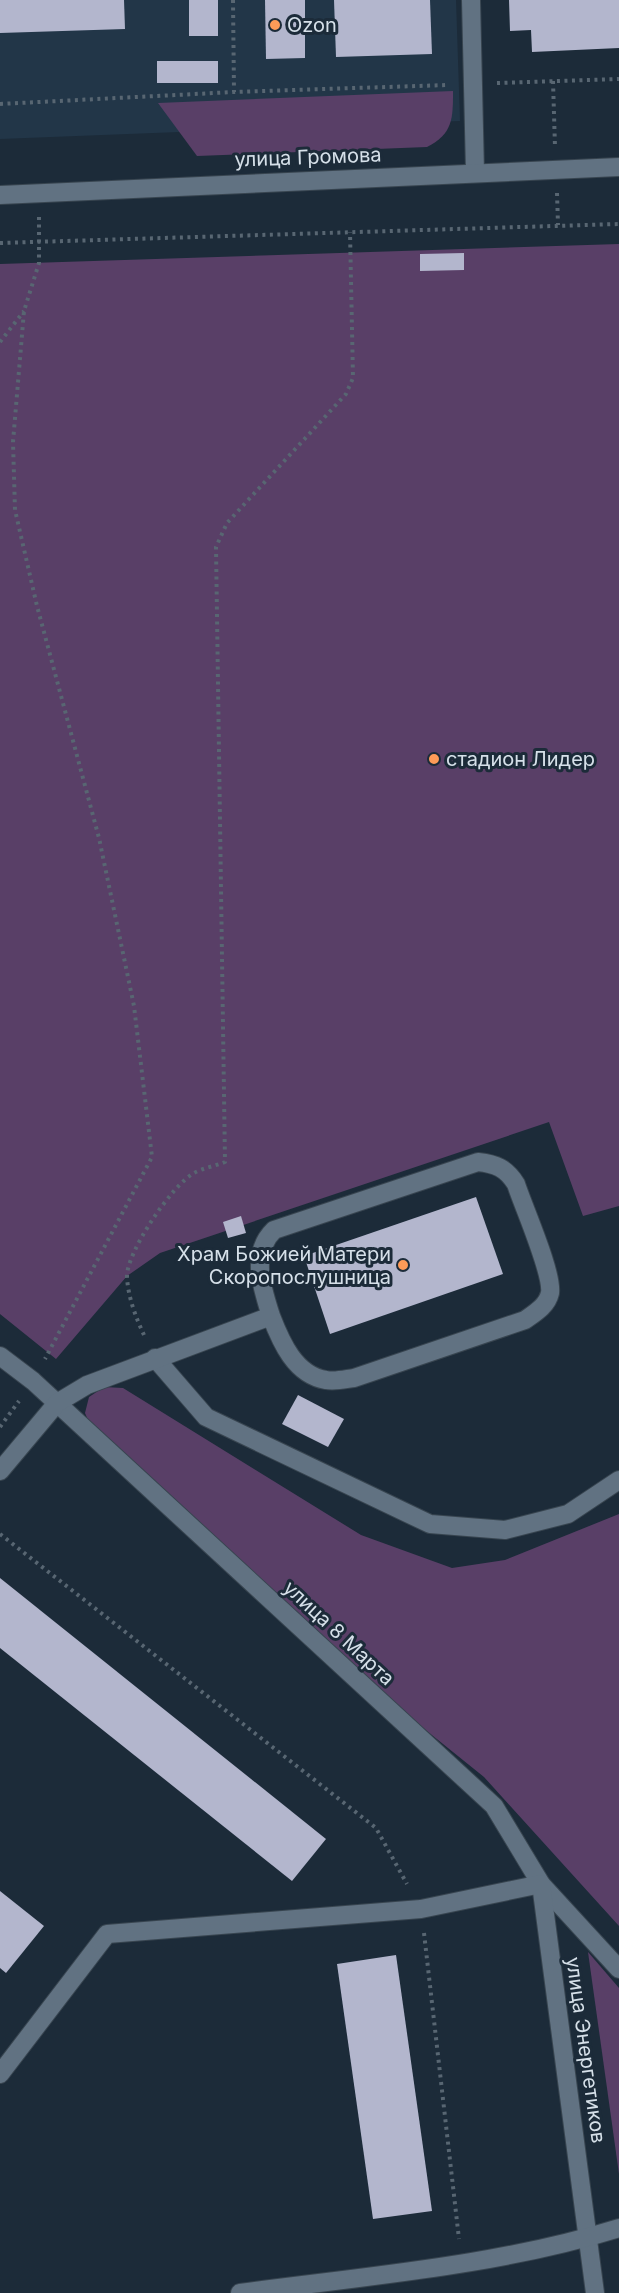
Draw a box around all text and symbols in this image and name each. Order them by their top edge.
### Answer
place label: Ozon [287,13,337,37]
marker: Ozon [268,18,282,32]
street label: улица Громова [234,142,382,172]
place label: стадион Лидер [446,747,595,771]
marker: стадион Лидер [427,752,441,766]
place label: Храм Божией Матери Скоропослушница [177,1242,391,1289]
marker: Храм Божией Матери Скоропослушница [396,1258,410,1272]
street label: улица 8 Марта [279,1576,399,1690]
street label: улица Энергетиков [561,1955,611,2145]

